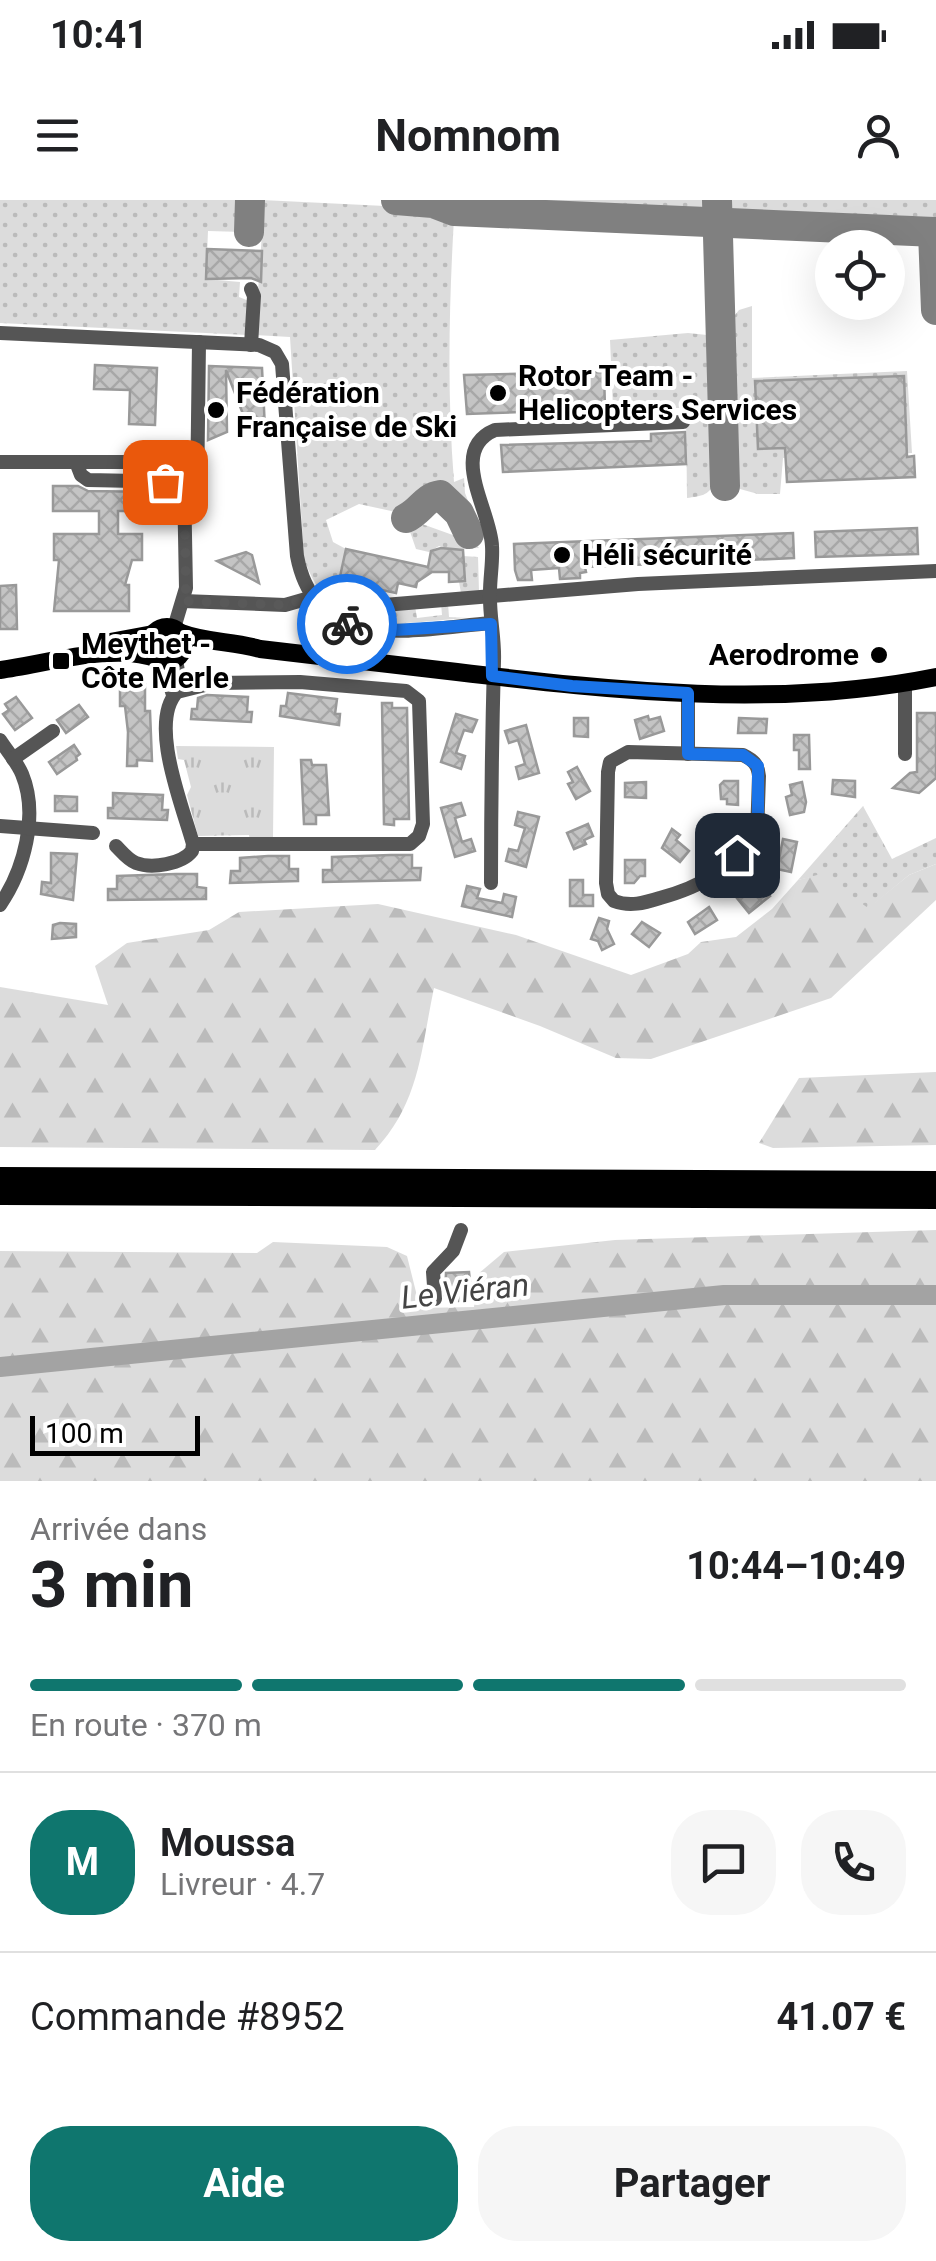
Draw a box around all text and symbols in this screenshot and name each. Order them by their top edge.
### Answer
text: 10:41 [50,13,148,57]
icon: menu [30,108,85,163]
icon: person [851,108,906,163]
text: Nomnom [375,109,561,162]
map controls [815,230,905,320]
button: locate [815,230,905,320]
place label: Rotor Team - Helicopters Services [518,358,797,427]
place label: Fédération Française de Ski [236,375,457,444]
marker: Rotor Team - Helicopters Services [487,382,509,404]
marker: Fédération Française de Ski [205,399,227,421]
pin [123,440,208,525]
icon: bag [138,455,193,510]
place label: Héli sécurité [582,537,752,572]
marker: Héli sécurité [551,544,573,566]
courier [297,574,397,674]
icon: bike [320,597,375,652]
place label: Meythet - Côte Merle [81,626,229,695]
place label: Aerodrome [709,637,859,672]
marker: Aerodrome [868,644,890,666]
marker: Meythet - Côte Merle [50,650,72,672]
pin [695,813,780,898]
icon: home [710,828,765,883]
water label: Le Viéran [399,1265,531,1317]
scale bar [30,1411,200,1456]
text: 100 m [45,1417,124,1450]
text: Arrivée dans [30,1510,207,1548]
text: 10:44–10:49 [686,1544,906,1588]
text: 3 min [30,1547,193,1623]
text: En route · 370 m [30,1706,262,1744]
button: chat [671,1810,776,1915]
button: phone [801,1810,906,1915]
text: Moussa [160,1821,295,1865]
text: M [66,1840,99,1884]
text: Livreur · 4.7 [160,1865,325,1903]
text: Commande #8952 [30,1995,345,2039]
text: 41.07 € [777,1995,906,2039]
button: Aide [30,2126,458,2241]
button: Partager [478,2126,906,2241]

